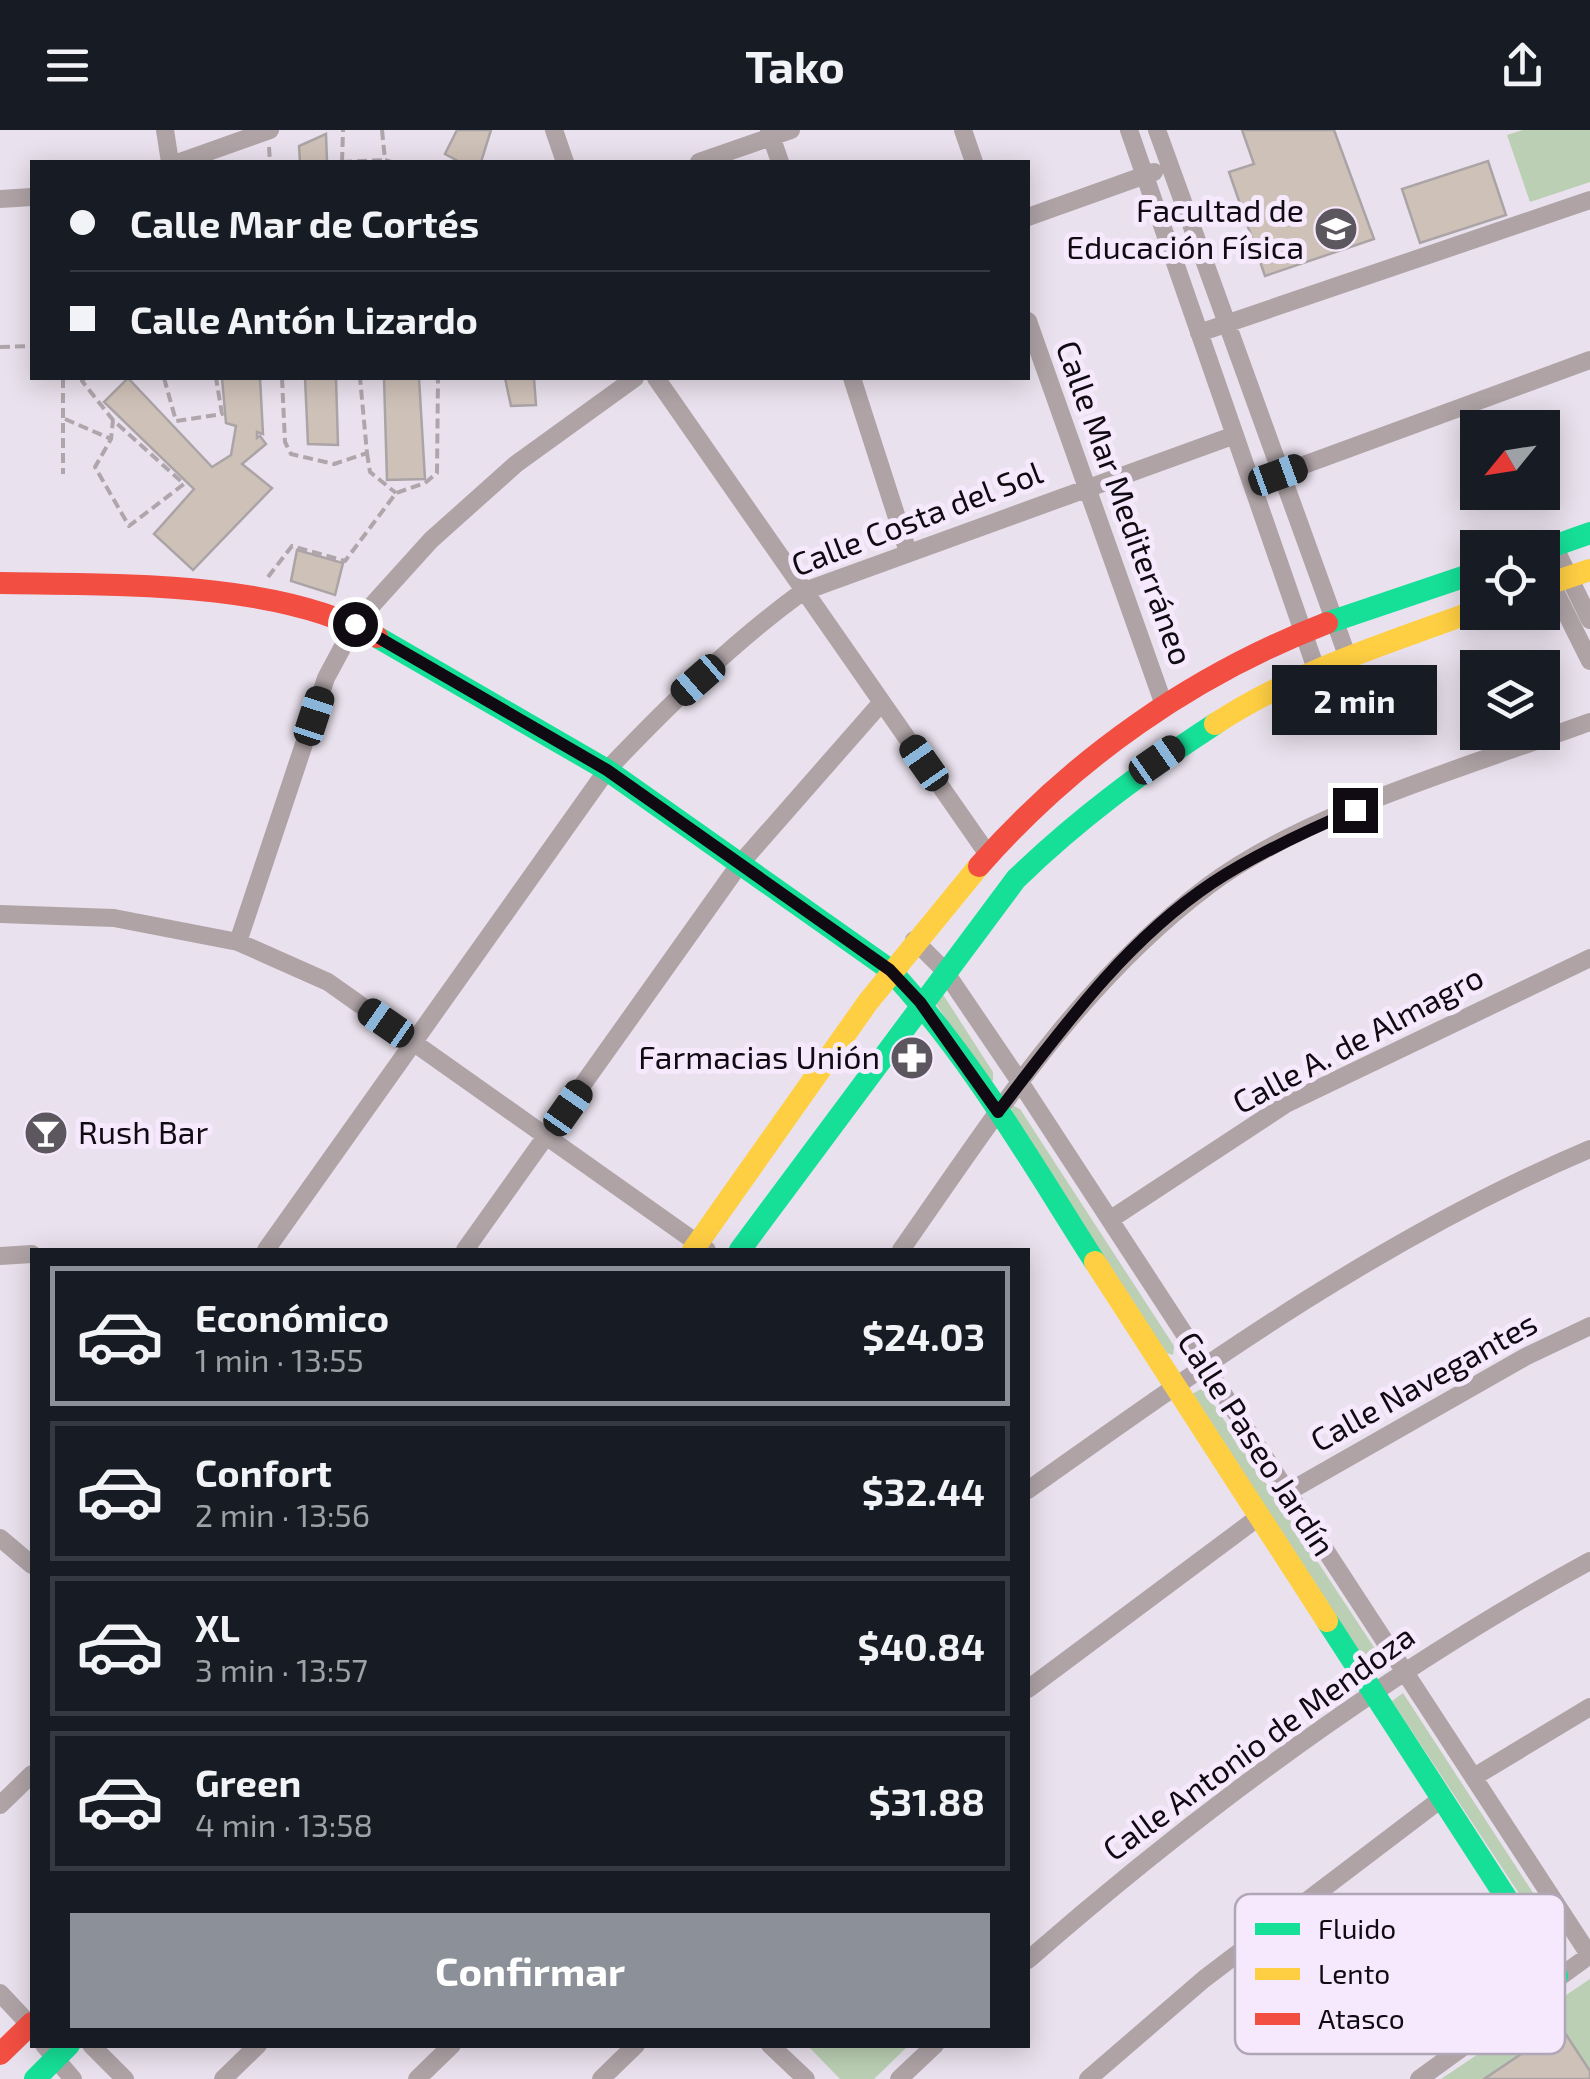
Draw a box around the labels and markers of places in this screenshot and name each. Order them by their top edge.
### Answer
place label: Facultad de Educación Física [1066,190,1304,265]
school or university icon: Facultad de Educación Física [1313,206,1359,252]
pharmacy icon: Farmacias Unión [889,1035,935,1081]
place label: Farmacias Unión [638,1037,880,1075]
bar icon: Rush Bar [23,1110,69,1156]
place label: Rush Bar [78,1112,208,1150]

